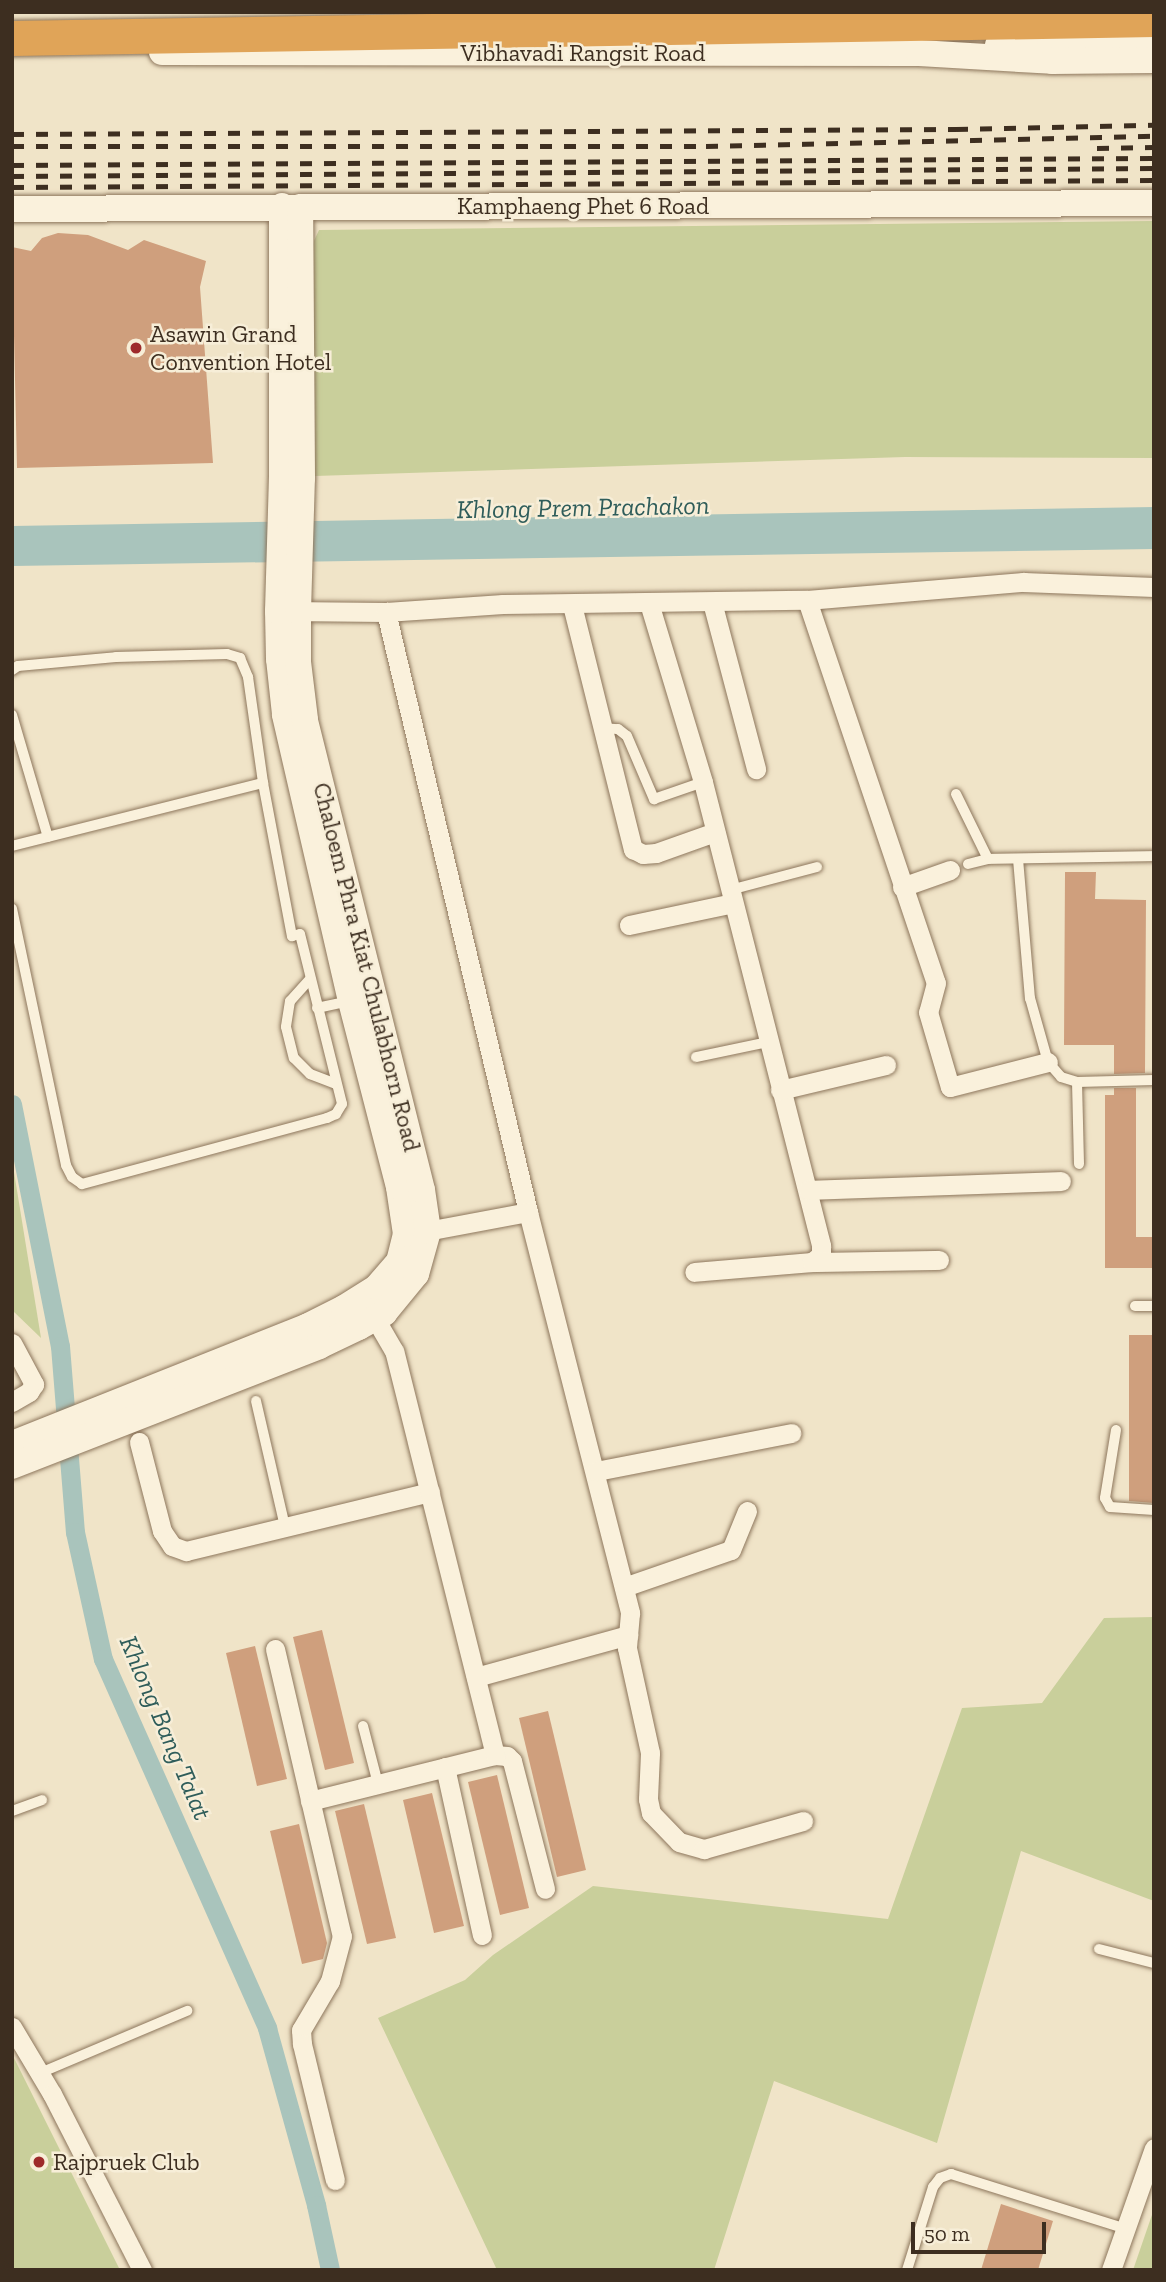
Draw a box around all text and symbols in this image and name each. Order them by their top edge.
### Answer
street label: Vibhavadi Rangsit Road [461,39,705,67]
street label: Kamphaeng Phet 6 Road [457,192,709,220]
place label: Asawin Grand Convention Hotel [150,320,331,376]
marker: Asawin Grand Convention Hotel [128,340,144,356]
water label: Khlong Prem Prachakon [456,490,710,526]
street label: Chaloem Phra Kiat Chulabhorn Road [307,780,427,1154]
water label: Khlong Bang Talat [112,1631,218,1825]
place label: Rajpruek Club [53,2148,200,2176]
marker: Rajpruek Club [31,2154,47,2170]
scale bar [914,2208,1049,2252]
text: 50 m [924,2221,970,2246]

